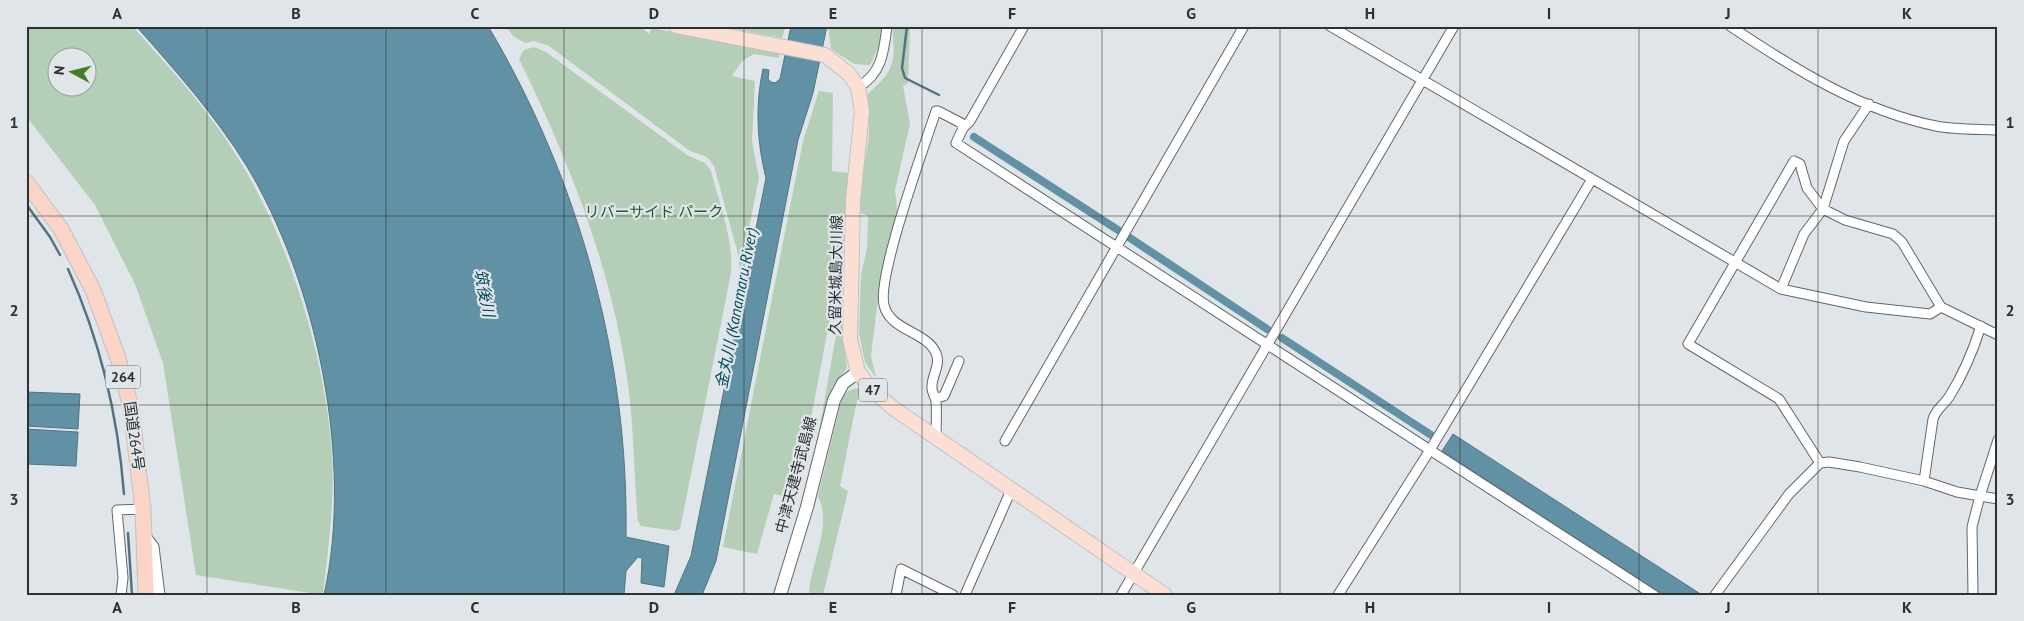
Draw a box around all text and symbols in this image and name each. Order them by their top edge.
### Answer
text: A [112,3,122,23]
text: B [291,3,301,23]
text: C [471,3,480,23]
text: D [649,3,659,23]
text: E [829,3,837,23]
text: F [1008,3,1016,23]
text: G [1186,3,1196,23]
text: H [1365,3,1375,23]
text: I [1547,3,1551,23]
text: J [1724,3,1731,23]
text: K [1902,3,1912,23]
north arrow [48,48,98,98]
text: N [50,65,69,76]
text: 1 [9,112,19,132]
text: 1 [2005,112,2015,132]
park label: リバーサイド パーク [585,202,723,221]
street label: 久留米城島大川線 [825,215,846,335]
water label: 金丸川 (Kanamaru River) [711,226,761,390]
water label: 筑後川 [471,268,500,320]
text: 2 [9,300,19,320]
text: 2 [2005,300,2015,320]
road number: 264 [106,366,140,388]
road number: 47 [859,378,887,402]
street label: 国道264号 [120,400,149,472]
street label: 中津天建寺武島線 [771,414,820,535]
text: 3 [9,489,19,509]
text: 3 [2005,489,2015,509]
text: A [112,597,122,617]
text: B [291,597,301,617]
text: C [471,597,480,617]
text: D [649,597,659,617]
text: E [829,597,837,617]
text: F [1008,597,1016,617]
text: G [1186,597,1196,617]
text: H [1365,597,1375,617]
text: I [1547,597,1551,617]
text: J [1724,597,1731,617]
text: K [1902,597,1912,617]

